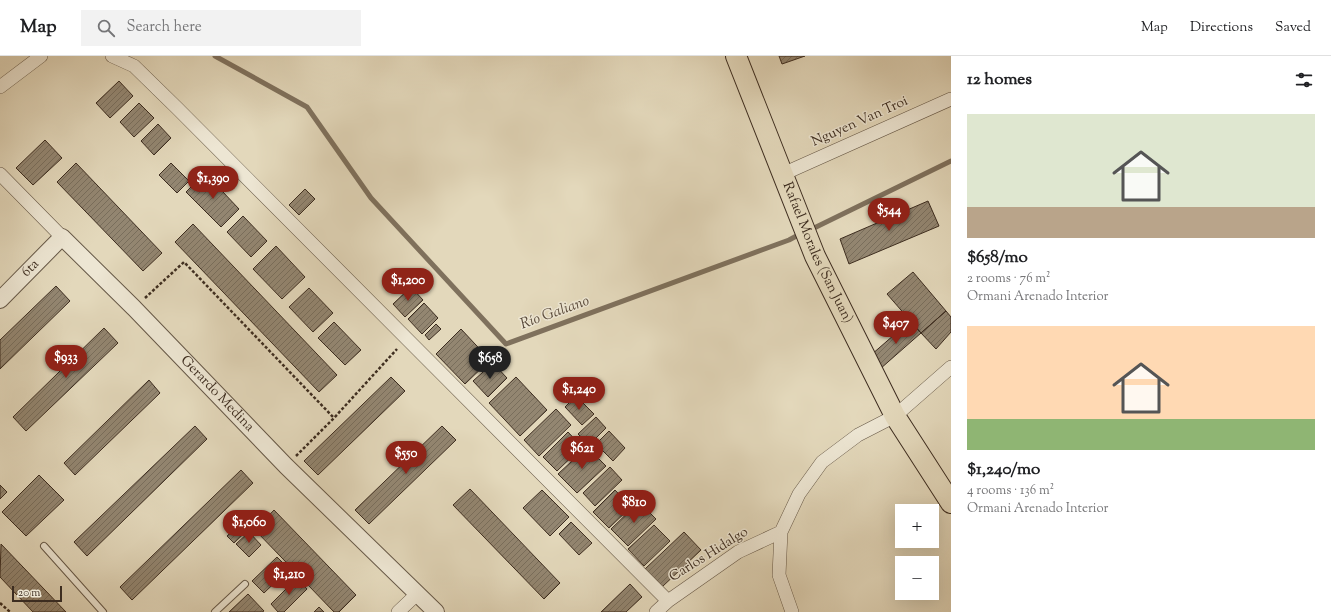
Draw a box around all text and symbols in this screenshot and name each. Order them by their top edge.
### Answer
search box [81,10,361,46]
text: Map [20,14,57,41]
icon: search [95,17,117,39]
text: Search here [127,17,202,38]
text: Map [1141,18,1168,38]
text: Directions [1190,18,1253,38]
text: Saved [1275,18,1311,38]
text: 12 homes [967,68,1032,92]
icon: filters [1293,69,1315,91]
street label: Nguyen Van Troi [808,92,912,152]
icon: home [1105,140,1177,212]
pin: $1,390 [180,166,246,200]
text: $1,390 [197,170,229,188]
street label: Rafael Morales (San Juan) [777,179,857,327]
pin: $544 [865,198,913,232]
text: $544 [877,202,901,220]
text: $658/mo [967,246,1028,270]
street label: 6ta [17,255,45,282]
pin: $1,200 [375,268,441,302]
text: 2 rooms · 76 m² [967,270,1051,288]
text: $1,200 [391,272,425,290]
text: Ormani Arenado Interior [967,288,1108,306]
water label: Río Galiano [517,291,593,335]
pin: $407 [872,311,920,345]
text: $407 [883,315,909,333]
pin: $933 [42,345,90,379]
pin: $658 [466,346,514,380]
text: $933 [54,349,78,367]
text: $658 [478,350,502,368]
street label: Gerardo Medina [175,351,259,437]
icon: home [1105,352,1177,424]
pin: $1,240 [546,377,612,411]
text: $1,240 [562,381,596,399]
pin: $621 [558,436,606,470]
text: $621 [570,440,594,458]
pin: $550 [382,441,430,475]
text: $550 [395,445,417,463]
text: $1,240/mo [967,458,1040,482]
text: 4 rooms · 136 m² [967,482,1054,500]
pin: $810 [610,490,658,524]
text: $810 [622,494,646,512]
text: Ormani Arenado Interior [967,500,1108,518]
map controls [895,504,939,600]
button: + [895,504,939,548]
pin: $1,060 [216,510,282,544]
text: $1,060 [232,514,266,532]
street label: Carlos Hidalgo [666,523,753,587]
button: − [895,556,939,600]
pin: $1,210 [256,562,322,596]
text: $1,210 [273,566,305,584]
scale bar [12,584,62,603]
text: 20 m [18,585,40,601]

